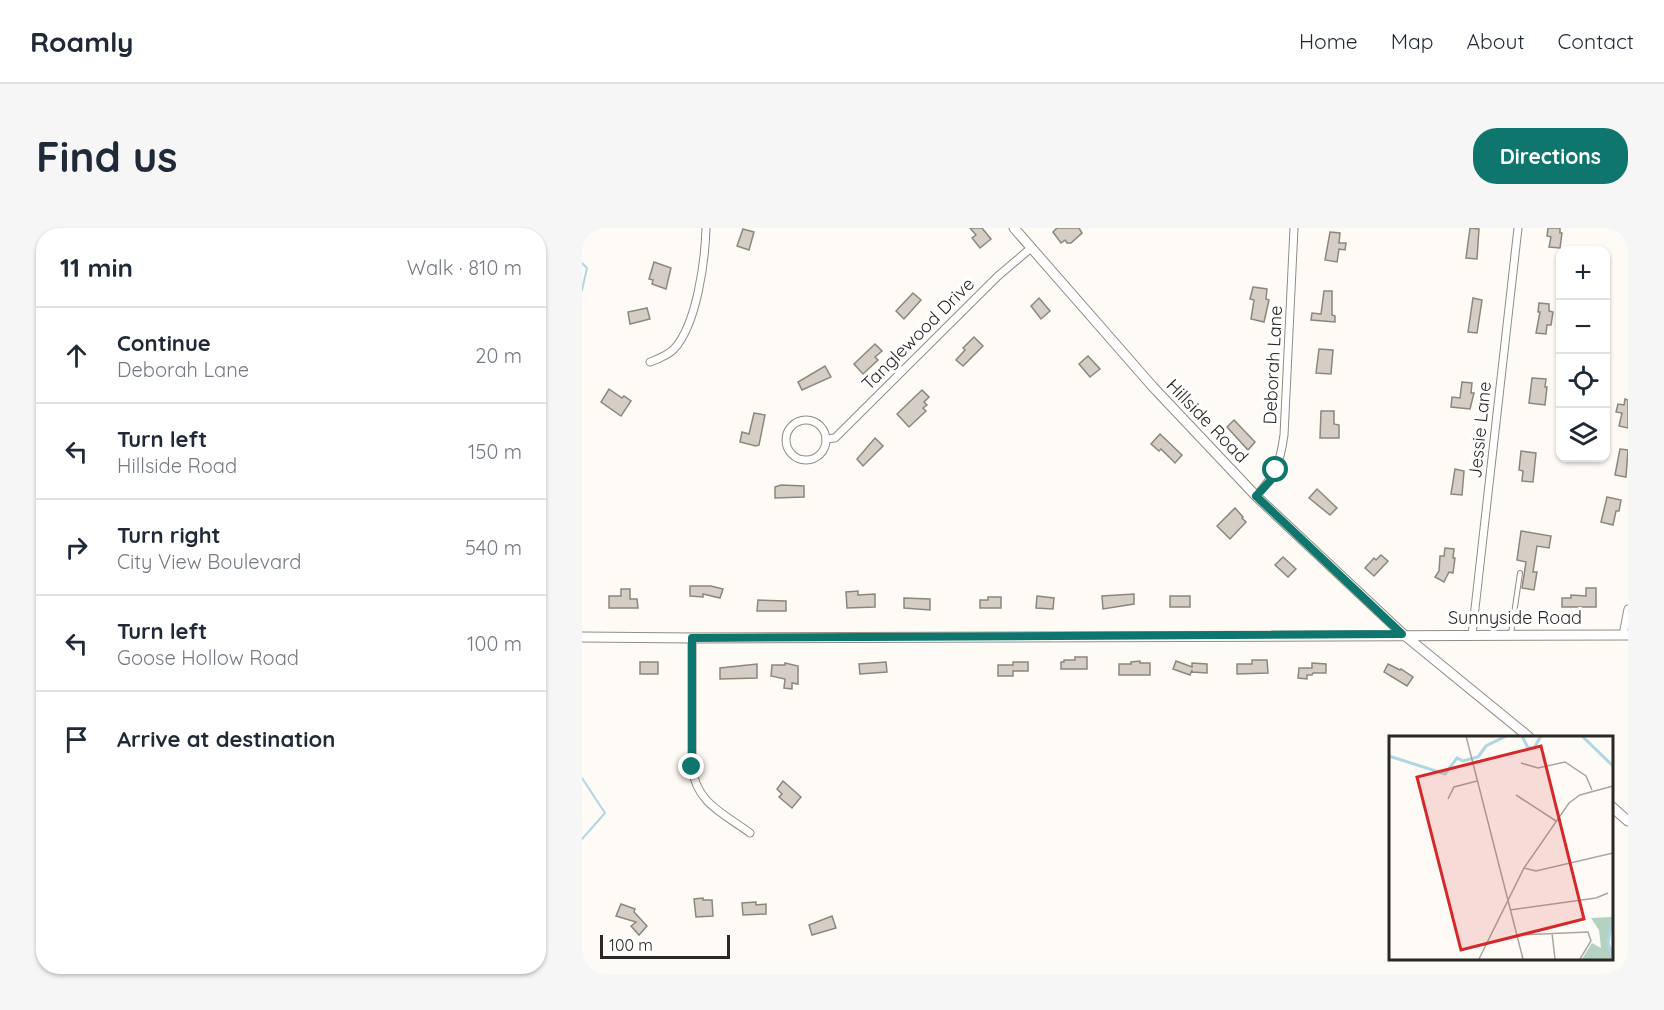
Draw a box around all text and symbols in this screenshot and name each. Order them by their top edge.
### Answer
text: Roamly [30,24,134,59]
text: Home [1299,28,1358,54]
text: Map [1391,28,1434,54]
text: About [1467,28,1525,54]
text: Contact [1558,28,1634,54]
button: Directions [1473,128,1628,184]
text: Find us [36,130,178,183]
map controls [1556,246,1610,462]
button: + [1556,246,1610,300]
text: 11 min [60,251,133,284]
text: Walk · 810 m [407,255,522,280]
street label: Tanglewood Drive [856,272,979,395]
button: − [1556,300,1610,354]
street label: Deborah Lane [1258,305,1287,425]
text: Continue [117,329,211,357]
icon: ahead [60,339,93,372]
text: 20 m [475,343,522,368]
button: locate [1556,354,1610,408]
text: Deborah Lane [117,357,249,382]
street label: Hillside Road [1162,374,1253,468]
street label: Jessie Lane [1463,380,1496,480]
button: layers [1556,408,1610,462]
text: Turn left [117,425,207,453]
icon: left [60,435,93,468]
text: 150 m [468,439,522,464]
text: Hillside Road [117,453,237,478]
route start [1262,456,1288,482]
text: Turn right [117,521,221,549]
icon: right [60,531,93,564]
text: 540 m [465,535,522,560]
text: City View Boulevard [117,549,301,574]
street label: Sunnyside Road [1448,606,1582,629]
text: Turn left [117,617,207,645]
icon: left [60,627,93,660]
text: 100 m [467,631,522,656]
text: Goose Hollow Road [117,645,299,670]
icon: arrive [60,723,93,756]
text: Arrive at destination [117,725,335,753]
inset map [1389,736,1613,959]
route end [678,753,704,779]
scale bar [600,932,730,960]
text: 100 m [609,935,653,955]

